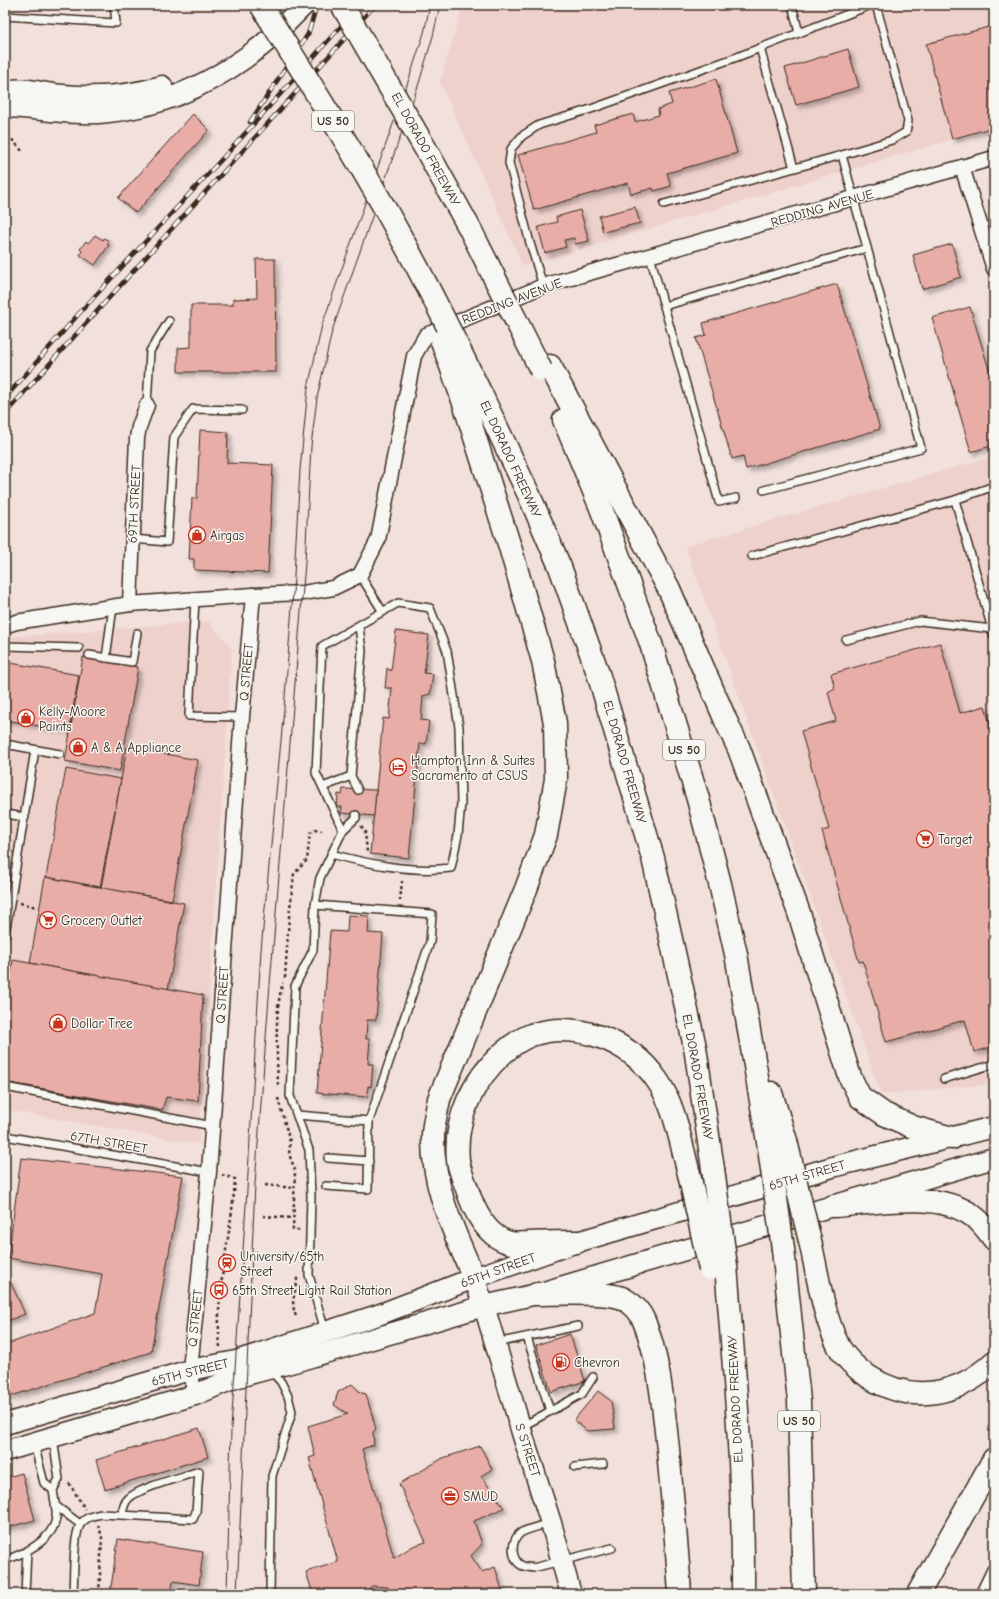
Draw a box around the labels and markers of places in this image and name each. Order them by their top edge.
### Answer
shop icon: Airgas [187,525,207,545]
place label: Airgas [210,528,244,543]
place label: Kelly-Moore Paints [39,704,106,734]
shop icon: Kelly-Moore Paints [16,708,36,728]
shop icon: A & A Appliance [68,737,88,757]
place label: A & A Appliance [91,740,182,755]
place label: Hampton Inn & Suites Sacramento at CSUS [411,753,535,783]
hotel icon: Hampton Inn & Suites Sacramento at CSUS [388,757,408,777]
supermarket icon: Target [915,829,935,849]
place label: Target [938,832,973,847]
supermarket icon: Grocery Outlet [38,910,58,930]
place label: Grocery Outlet [61,913,143,928]
shop icon: Dollar Tree [48,1013,68,1033]
place label: Dollar Tree [71,1016,133,1031]
place label: University/65th Street [240,1249,324,1279]
station icon: University/65th Street [217,1253,237,1273]
bus stop icon: 65th Street Light Rail Station [209,1280,229,1300]
place label: 65th Street Light Rail Station [232,1283,392,1298]
fuel station icon: Chevron [551,1352,571,1372]
place label: Chevron [574,1355,620,1370]
office icon: SMUD [440,1486,460,1506]
place label: SMUD [463,1489,498,1504]

